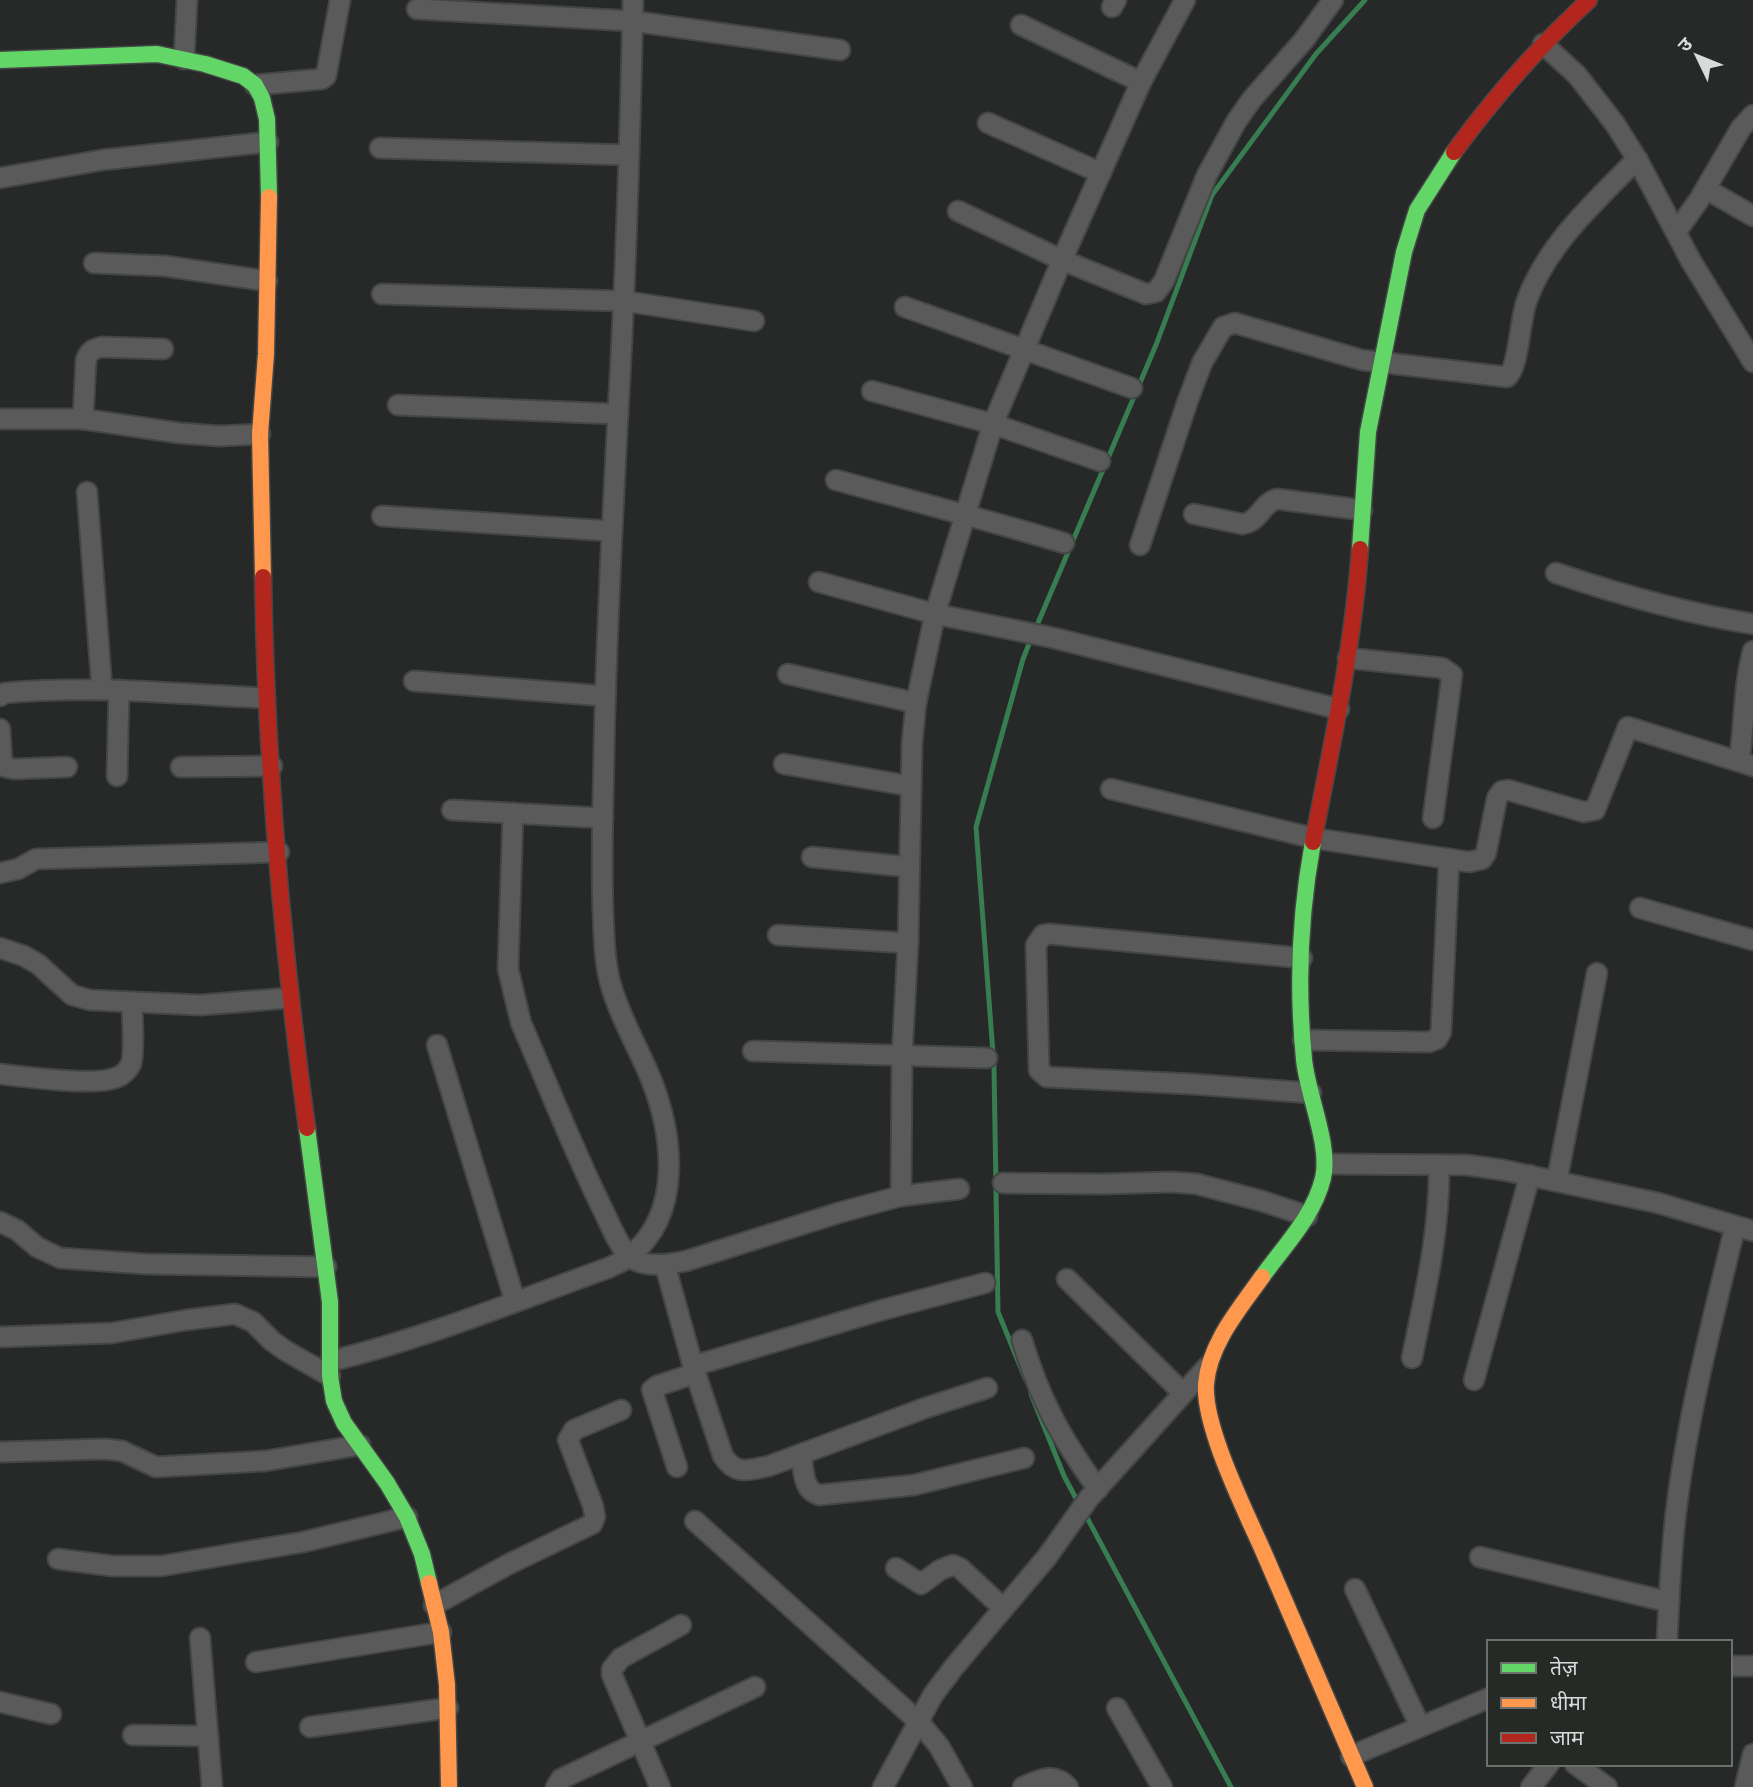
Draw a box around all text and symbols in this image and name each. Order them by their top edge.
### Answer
north arrow [1662,21,1732,91]
text: उ [1673,32,1698,57]
legend [1487,1640,1732,1766]
text: तेज़ [1550,1655,1578,1680]
text: धीमा [1550,1690,1587,1715]
text: जाम [1550,1725,1584,1750]

